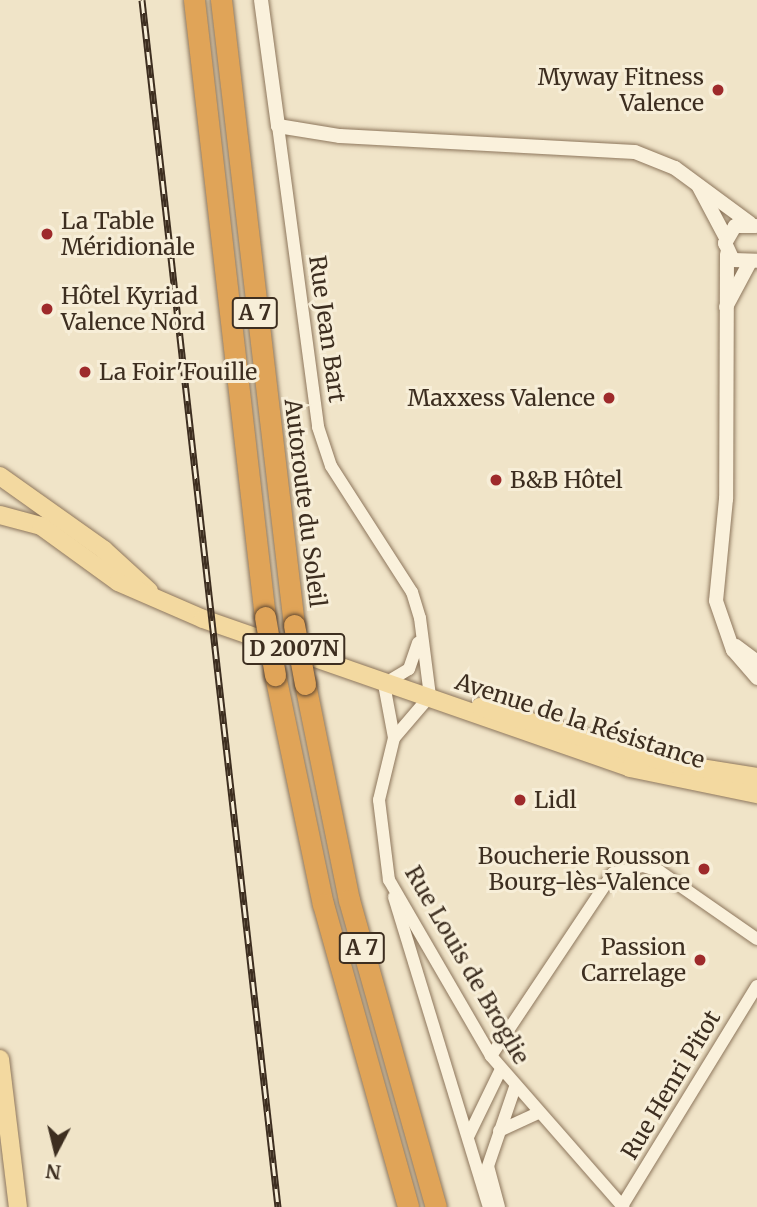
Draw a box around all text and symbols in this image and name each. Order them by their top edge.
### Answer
place label: Myway Fitness Valence [538,63,704,117]
marker: Myway Fitness Valence [710,82,726,98]
place label: La Table Méridionale [61,207,195,261]
marker: La Table Méridionale [39,226,55,242]
street label: Rue Jean Bart [303,254,351,404]
place label: Hôtel Kyriad Valence Nord [61,282,205,336]
road number: A 7 [230,296,280,330]
marker: Hôtel Kyriad Valence Nord [39,301,55,317]
place label: La Foir'Fouille [99,358,257,386]
marker: La Foir'Fouille [77,364,93,380]
place label: Maxxess Valence [408,384,595,412]
marker: Maxxess Valence [601,390,617,406]
street label: Autoroute du Soleil [279,397,331,609]
place label: B&B Hôtel [510,466,623,494]
marker: B&B Hôtel [488,472,504,488]
road number: D 2007N [242,632,346,666]
street label: Avenue de la Résistance [452,668,708,774]
place label: Lidl [534,786,577,814]
marker: Lidl [512,792,528,808]
place label: Boucherie Rousson Bourg-lès-Valence [478,842,690,896]
street label: Rue Louis de Broglie [399,861,535,1069]
marker: Boucherie Rousson Bourg-lès-Valence [696,861,712,877]
road number: A 7 [338,930,386,965]
place label: Passion Carrelage [581,933,686,987]
marker: Passion Carrelage [692,952,708,968]
street label: Rue Henri Pitot [616,1006,726,1164]
north arrow [21,1116,91,1186]
text: N [45,1159,62,1185]

